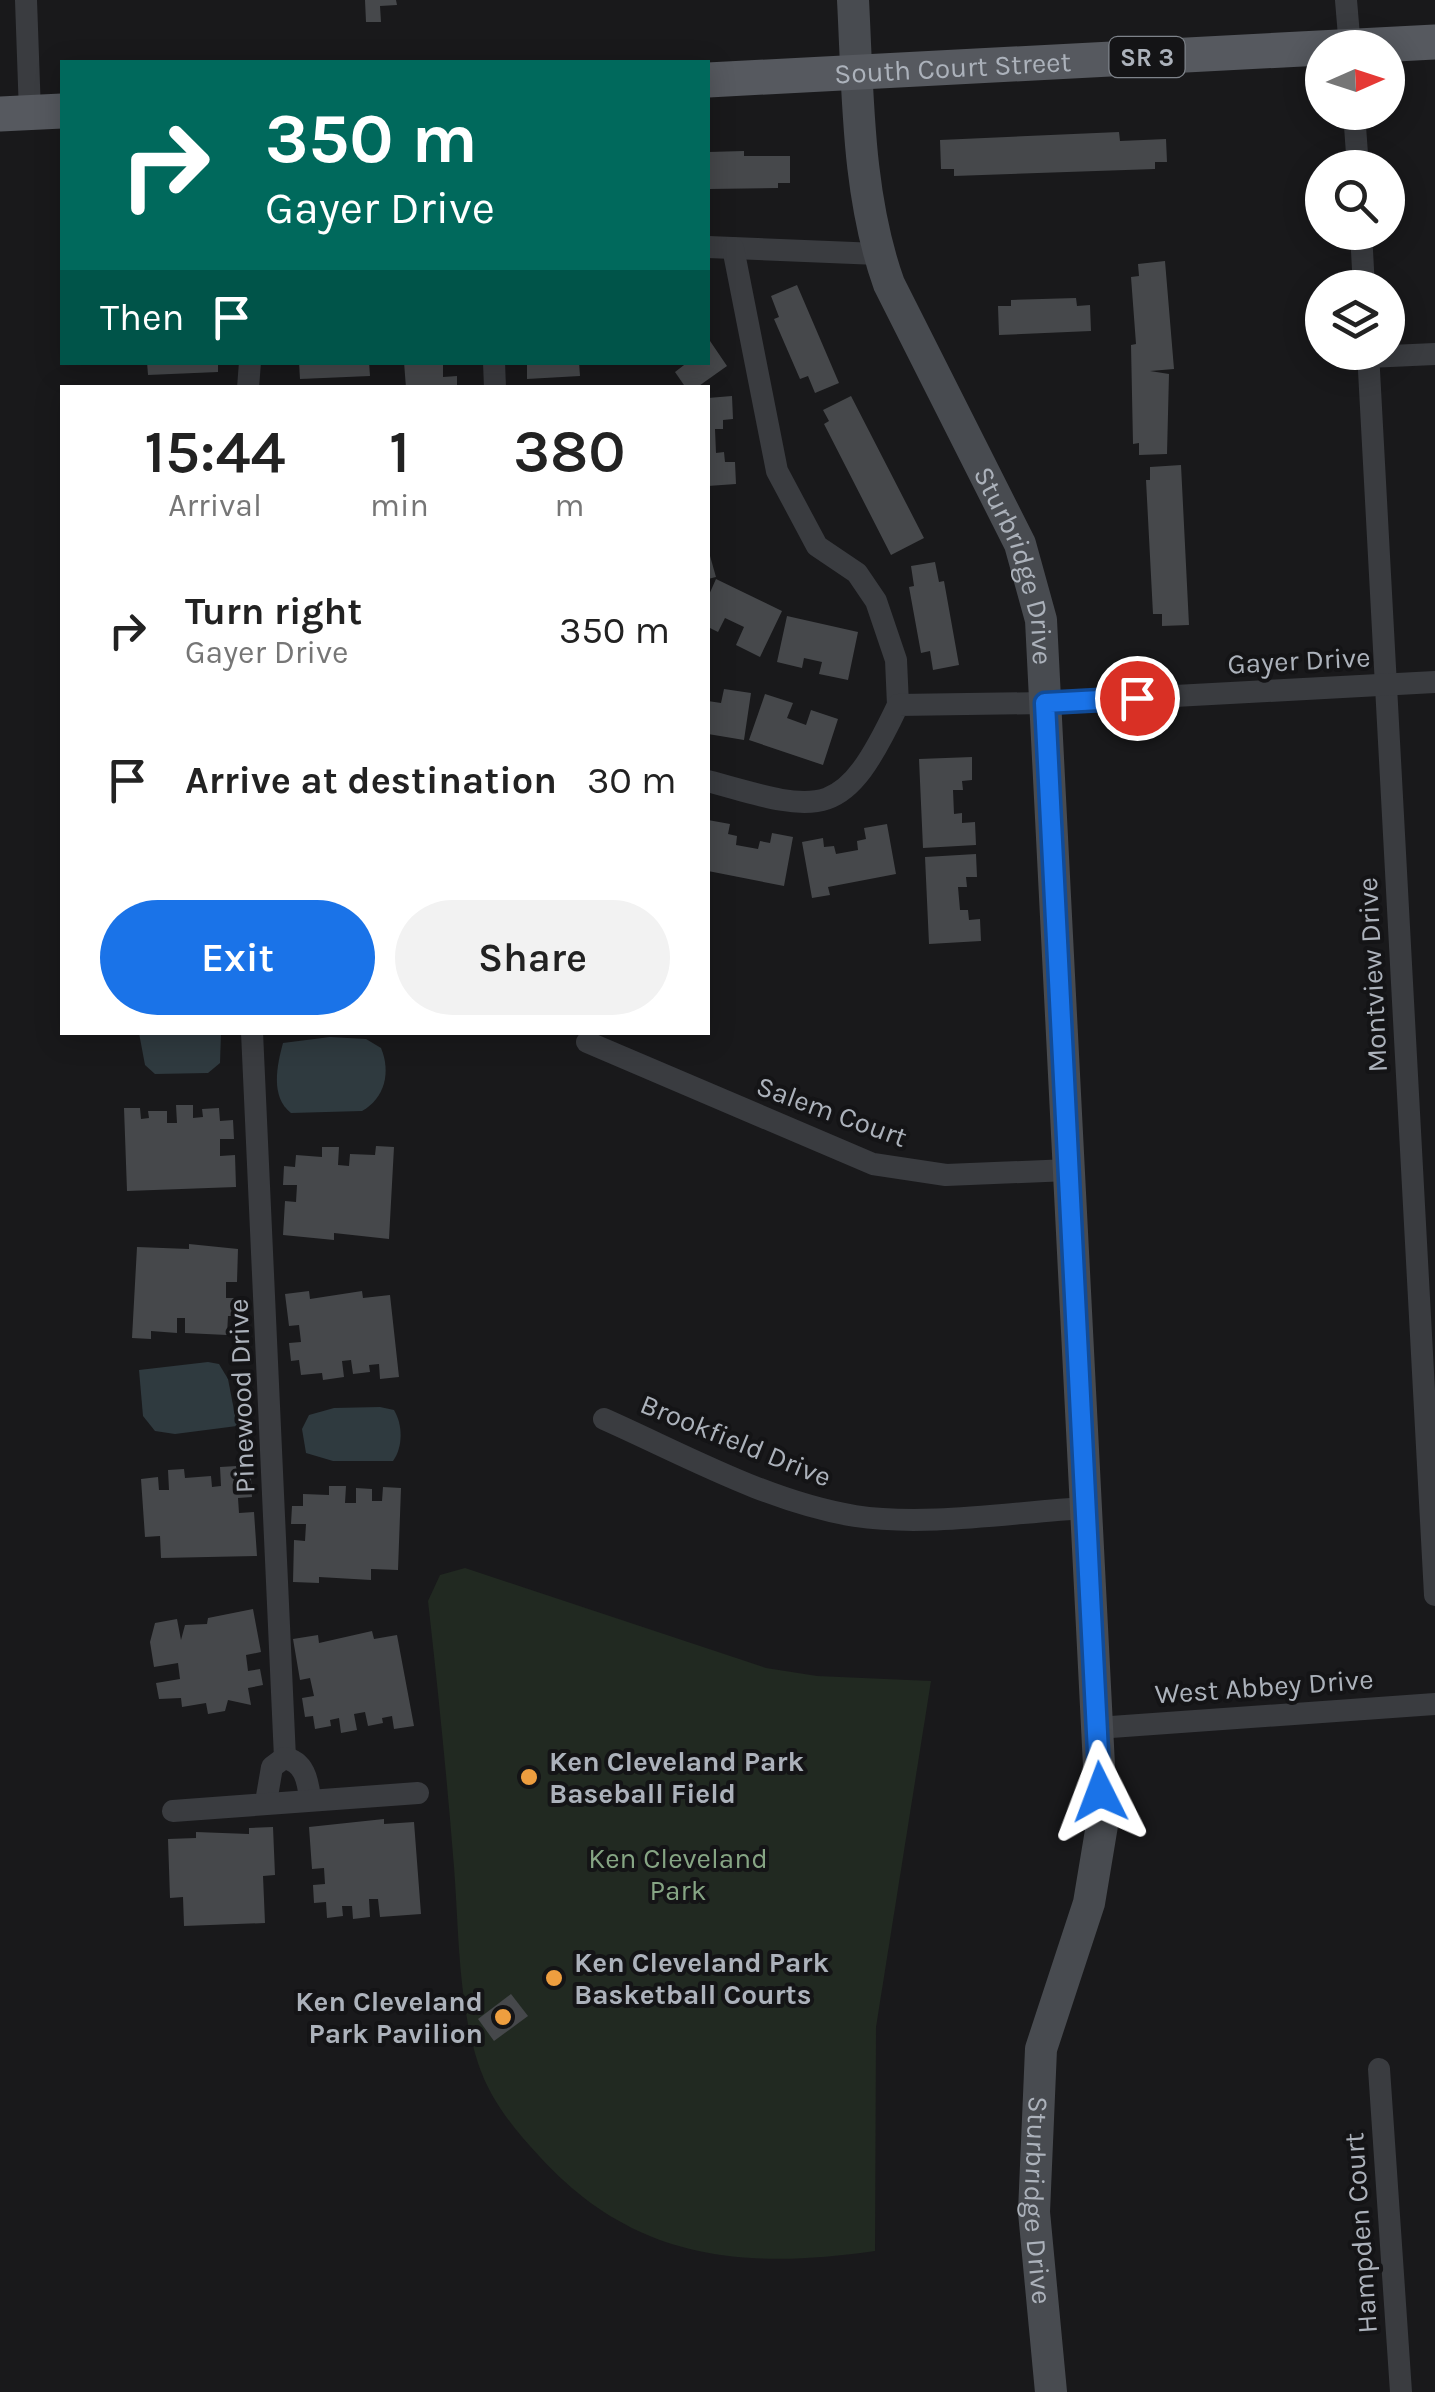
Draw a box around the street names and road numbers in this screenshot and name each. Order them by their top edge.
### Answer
road number: SR 3 [1110,37,1184,77]
street label: South Court Street [834,45,1072,90]
street label: Sturbridge Drive [967,461,1059,666]
street label: Gayer Drive [1227,640,1371,681]
street label: Montview Drive [1351,876,1394,1073]
street label: Salem Court [752,1069,911,1154]
street label: Pinewood Drive [222,1298,261,1494]
street label: Brookfield Drive [636,1387,836,1494]
street label: West Abbey Drive [1154,1662,1374,1711]
street label: Sturbridge Drive [1017,2095,1059,2306]
street label: Hampden Court [1337,2131,1384,2335]

